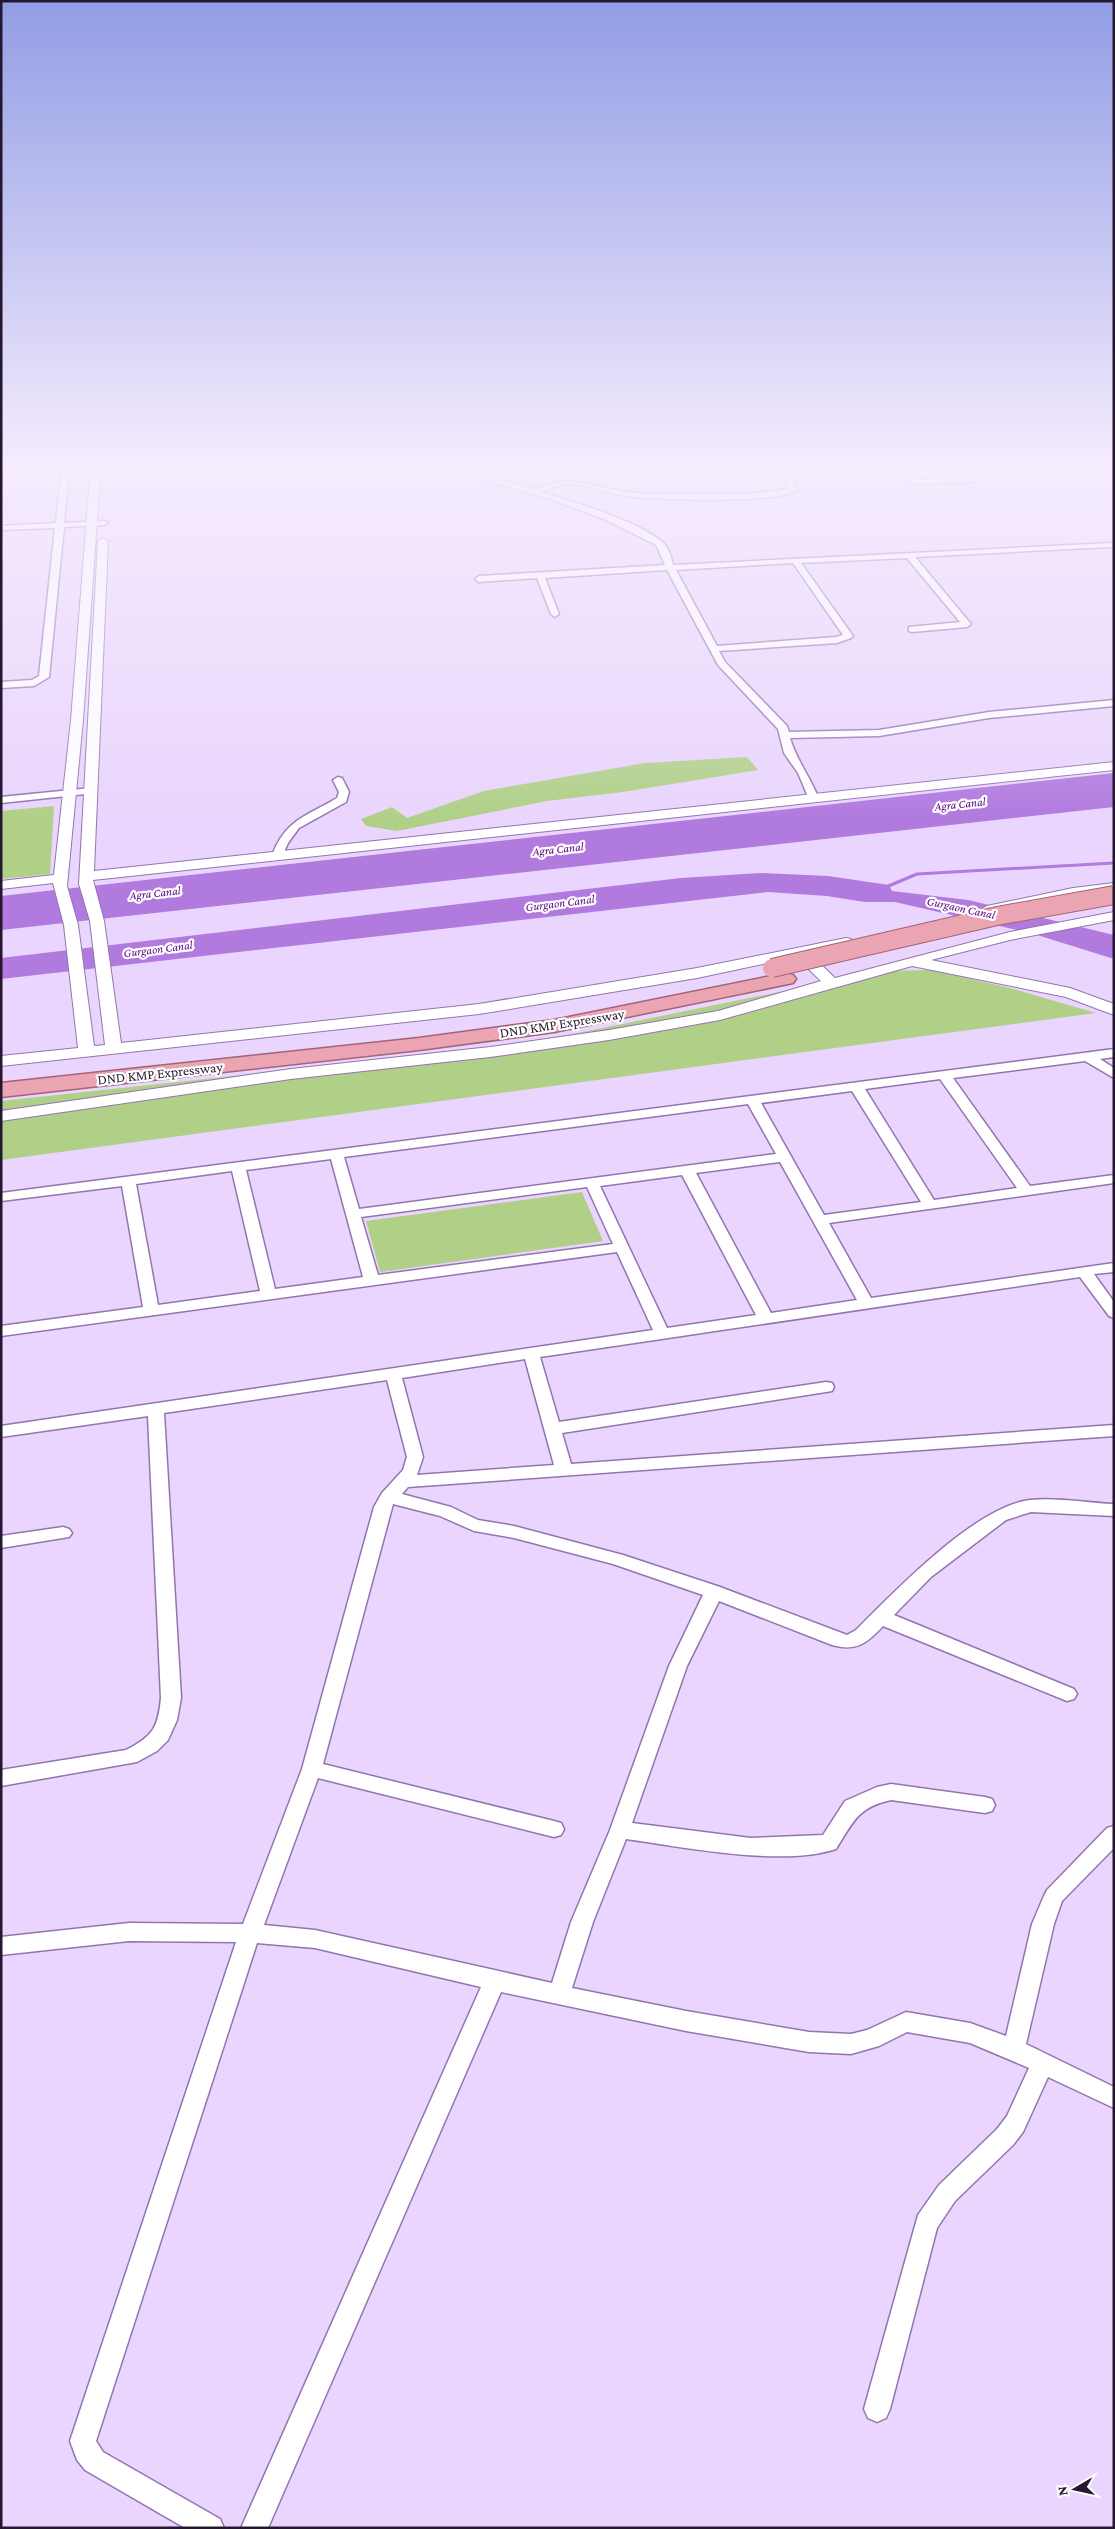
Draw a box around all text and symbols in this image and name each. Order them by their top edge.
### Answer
water label: Agra Canal [933,794,987,814]
water label: Agra Canal [531,839,585,859]
water label: Agra Canal [128,883,182,903]
water label: Gurgaon Canal [525,892,596,914]
water label: Gurgaon Canal [926,894,997,922]
water label: Gurgaon Canal [123,938,194,960]
street label: DND KMP Expressway [499,1005,626,1041]
street label: DND KMP Expressway [97,1058,224,1088]
north arrow [1050,2464,1100,2514]
text: N [1053,2485,1071,2497]

